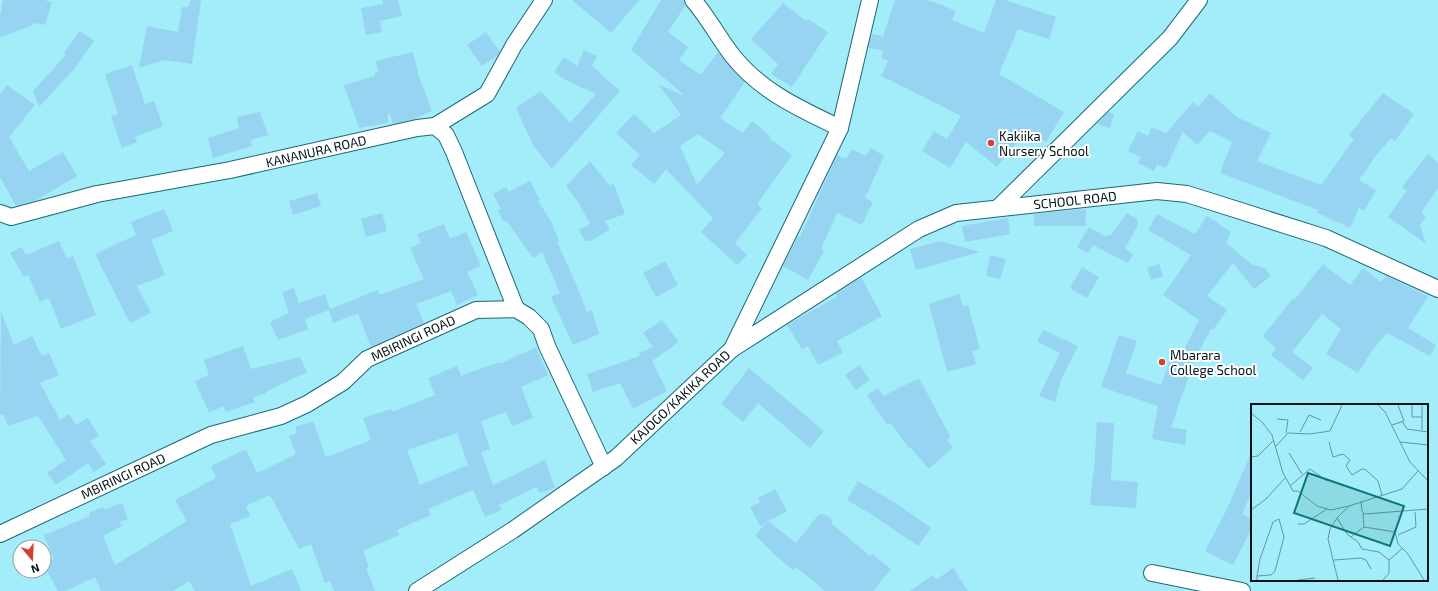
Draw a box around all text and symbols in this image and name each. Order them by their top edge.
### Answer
place label: Kakiika Nursery School [999,128,1089,159]
street label: KANANURA ROAD [264,132,368,170]
marker: Kakiika Nursery School [986,138,996,148]
street label: SCHOOL ROAD [1033,188,1117,212]
street label: MBIRINGI ROAD [368,311,458,365]
street label: KAJOGO/KAKIKA ROAD [627,347,733,447]
place label: Mbarara College School [1170,347,1257,378]
marker: Mbarara College School [1157,357,1167,367]
inset map [1251,404,1428,581]
street label: MBIRINGI ROAD [78,449,168,503]
north arrow [12,539,52,579]
text: N [29,561,41,576]

